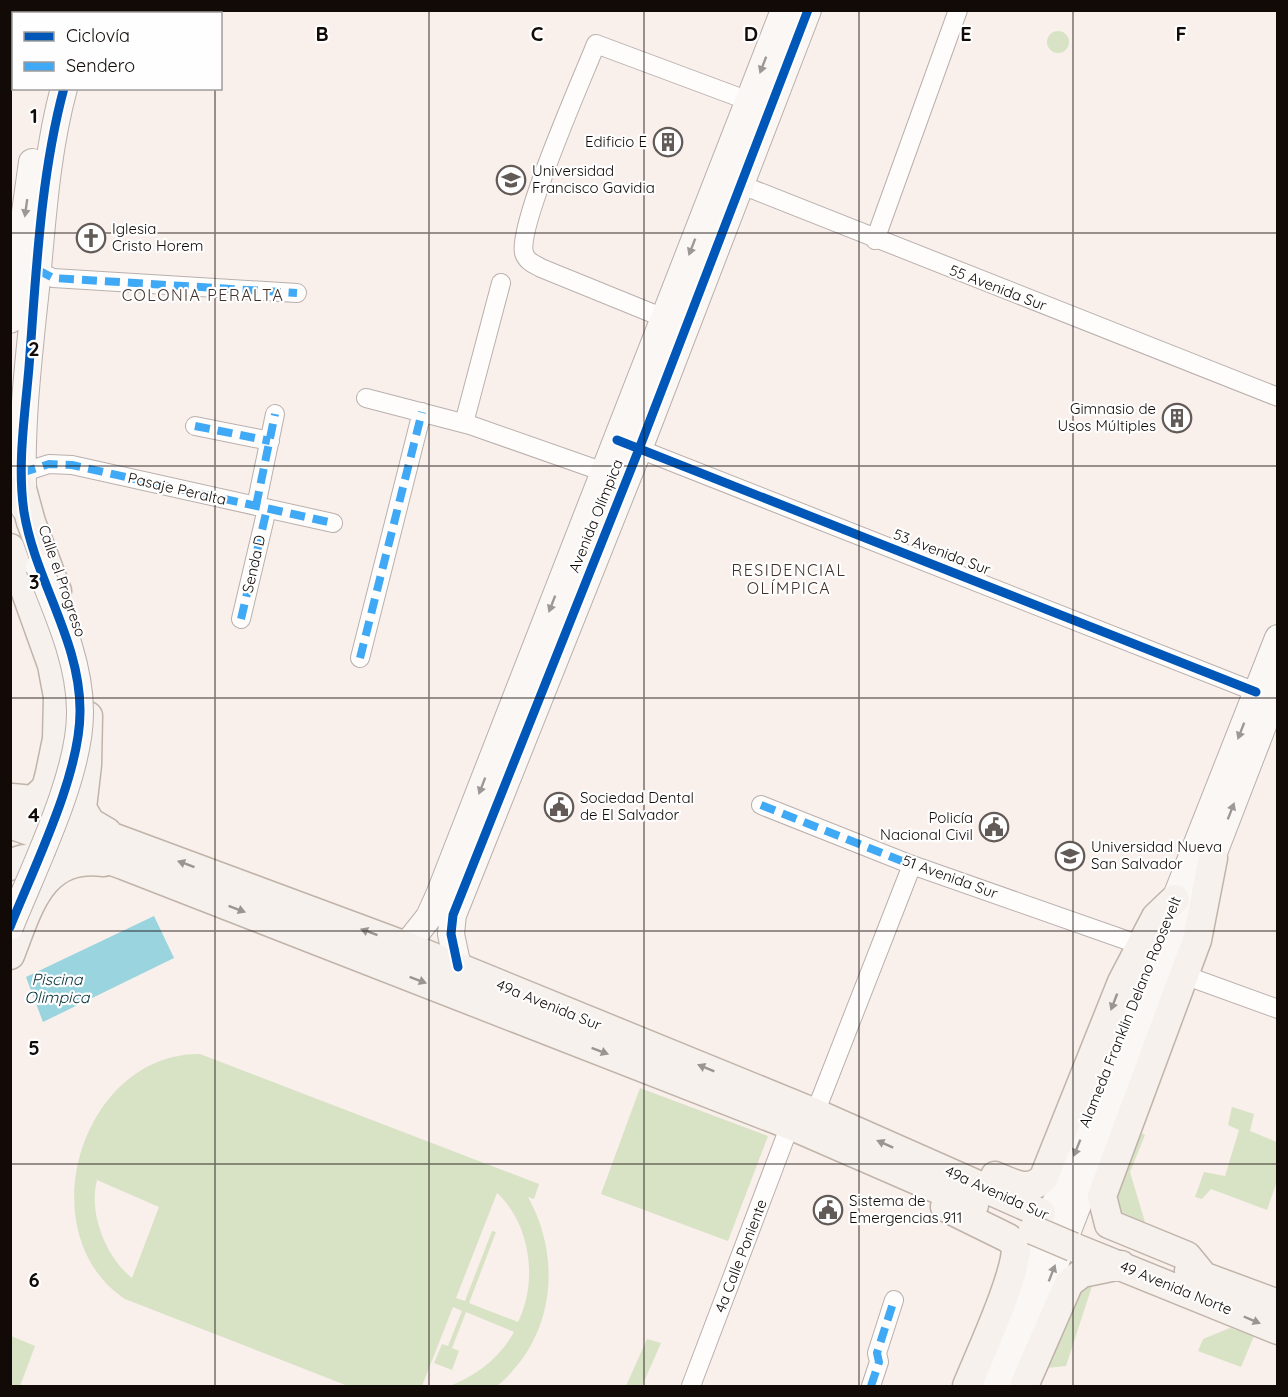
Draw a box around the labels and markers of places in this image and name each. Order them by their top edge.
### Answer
building icon: Edificio E [652,126,684,158]
place label: Edificio E [585,132,647,151]
place label: Universidad Francisco Gavidia [532,161,655,197]
school or university icon: Universidad Francisco Gavidia [495,164,527,196]
place label: Iglesia Cristo Horem [112,219,203,255]
church icon: Iglesia Cristo Horem [75,222,107,254]
place label: Gimnasio de Usos Múltiples [1058,399,1156,435]
building icon: Gimnasio de Usos Múltiples [1161,402,1193,434]
place label: Sociedad Dental de El Salvador [580,788,694,824]
public building icon: Sociedad Dental de El Salvador [543,791,575,823]
place label: Policía Nacional Civil [880,808,973,844]
public building icon: Policía Nacional Civil [978,811,1010,843]
place label: Universidad Nueva San Salvador [1091,837,1222,873]
school or university icon: Universidad Nueva San Salvador [1054,840,1086,872]
place label: Sistema de Emergencias 911 [849,1191,962,1227]
public building icon: Sistema de Emergencias 911 [812,1194,844,1226]

